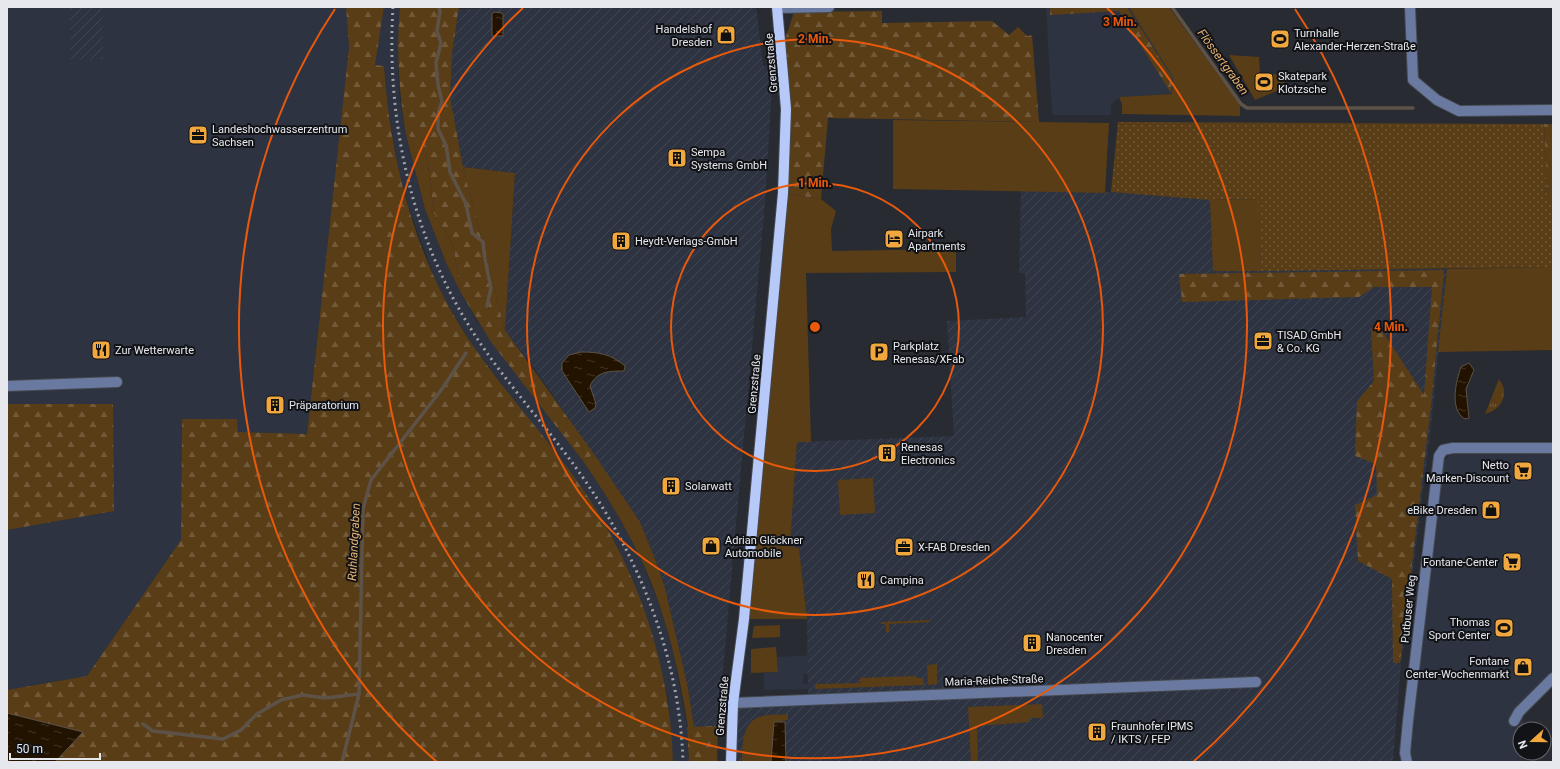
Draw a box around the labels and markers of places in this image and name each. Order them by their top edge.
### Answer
place label: Handelshof Dresden [656,23,712,49]
shop icon: Handelshof Dresden [715,24,737,46]
place label: Turnhalle Alexander-Herzen-Straße [1294,27,1416,53]
sports icon: Turnhalle Alexander-Herzen-Straße [1269,28,1291,50]
place label: Skatepark Klotzsche [1278,70,1327,96]
sports icon: Skatepark Klotzsche [1253,71,1275,93]
place label: Landeshochwasserzentrum Sachsen [212,123,347,149]
office icon: Landeshochwasserzentrum Sachsen [187,124,209,146]
place label: Sempa Systems GmbH [691,146,767,172]
building icon: Sempa Systems GmbH [666,147,688,169]
place label: Airpark Apartments [908,227,966,253]
hotel icon: Airpark Apartments [883,228,905,250]
building icon: Heydt-Verlags-GmbH [610,230,632,252]
place label: Heydt-Verlags-GmbH [635,235,738,248]
centre of rings [808,320,822,334]
place label: TISAD GmbH & Co. KG [1277,329,1341,355]
office icon: TISAD GmbH & Co. KG [1252,330,1274,352]
restaurant icon: Zur Wetterwarte [90,339,112,361]
place label: Parkplatz Renesas/XFab [893,340,964,366]
parking icon: Parkplatz Renesas/XFab [868,341,890,363]
place label: Zur Wetterwarte [115,344,194,357]
building icon: Präparatorium [264,394,286,416]
place label: Präparatorium [289,399,359,412]
place label: Renesas Electronics [901,441,956,467]
building icon: Renesas Electronics [876,442,898,464]
place label: Netto Marken-Discount [1426,459,1509,485]
supermarket icon: Netto Marken-Discount [1512,460,1534,482]
building icon: Solarwatt [660,475,682,497]
place label: Solarwatt [685,480,732,493]
shop icon: eBike Dresden [1480,499,1502,521]
place label: eBike Dresden [1407,504,1477,517]
place label: Adrian Glöckner Automobile [725,534,803,560]
shop icon: Adrian Glöckner Automobile [700,535,722,557]
office icon: X-FAB Dresden [893,536,915,558]
place label: X-FAB Dresden [918,541,990,554]
supermarket icon: Fontane-Center [1501,551,1523,573]
place label: Fontane-Center [1423,556,1498,569]
restaurant icon: Campina [855,569,877,591]
place label: Campina [880,574,924,587]
place label: Thomas Sport Center [1428,616,1490,642]
sports icon: Thomas Sport Center [1493,617,1515,639]
place label: Nanocenter Dresden [1046,631,1103,657]
building icon: Nanocenter Dresden [1021,632,1043,654]
place label: Fontane Center-Wochenmarkt [1406,655,1509,681]
shop icon: Fontane Center-Wochenmarkt [1512,656,1534,678]
place label: Fraunhofer IPMS / IKTS / FEP [1111,720,1193,746]
building icon: Fraunhofer IPMS / IKTS / FEP [1086,721,1108,743]

